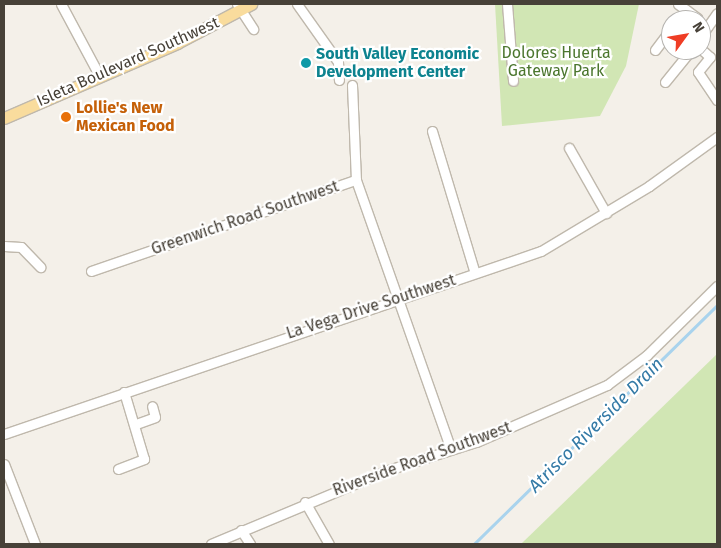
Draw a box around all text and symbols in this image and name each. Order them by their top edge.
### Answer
north arrow [661,10,711,60]
street label: Isleta Boulevard Southwest [34,13,222,111]
text: N [689,19,708,36]
park label: Dolores Huerta Gateway Park [501,43,611,81]
place label: South Valley Economic Development Center [316,44,479,82]
marker: South Valley Economic Development Center [300,57,312,69]
place label: Lollie's New Mexican Food [76,98,175,136]
marker: Lollie's New Mexican Food [60,111,72,123]
street label: Greenwich Road Southwest [149,177,341,259]
street label: La Vega Drive Southwest [284,271,458,343]
water label: Atrisco Riverside Drain [524,353,668,497]
street label: Riverside Road Southwest [330,418,514,500]

